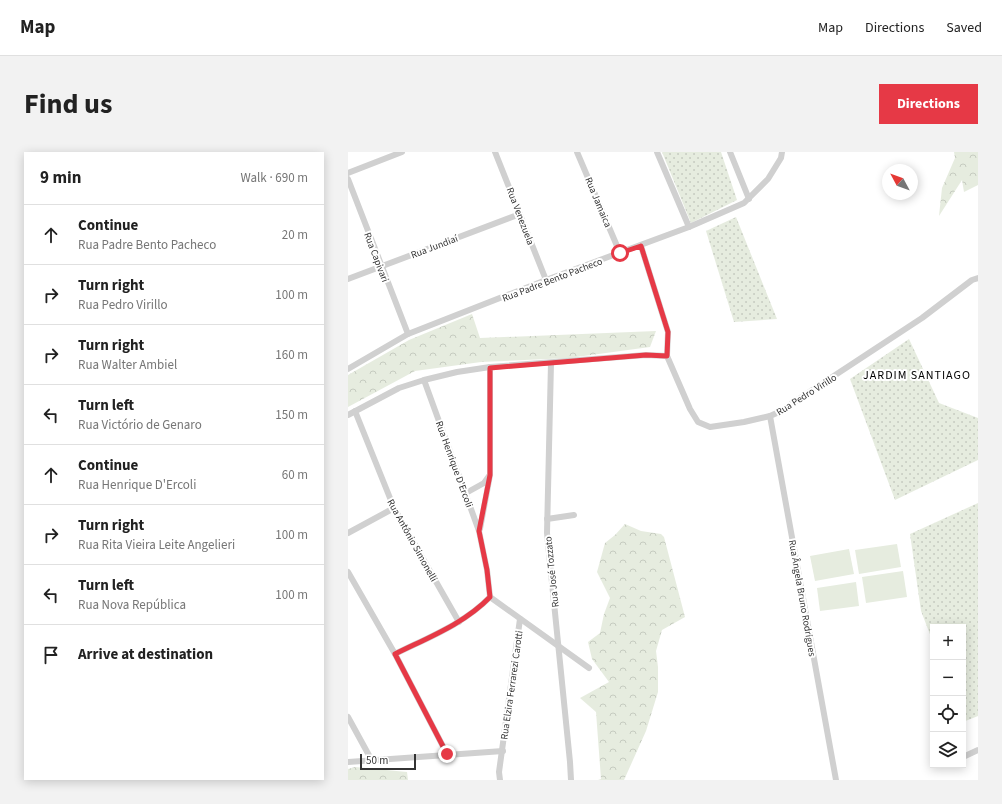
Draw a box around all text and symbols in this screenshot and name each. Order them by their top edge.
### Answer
text: Map [20,14,55,41]
text: Map [818,18,843,38]
text: Directions [865,18,924,38]
text: Saved [946,18,982,38]
text: Find us [24,84,112,124]
button: Directions [879,84,978,124]
north arrow [882,164,918,200]
text: 9 min [40,166,81,190]
text: Walk · 690 m [240,169,308,187]
street label: Rua Jamaica [581,175,615,230]
street label: Rua Venezuela [503,186,537,247]
text: Continue [78,215,138,236]
icon: ahead [40,224,62,246]
text: 20 m [282,226,308,244]
street label: Rua Capivari [360,230,392,284]
street label: Rua Jundiaí [409,231,460,262]
text: Rua Padre Bento Pacheco [78,236,216,254]
route start [611,244,629,262]
street label: Rua Padre Bento Pacheco [500,254,604,306]
text: Turn right [78,275,144,296]
icon: right [40,284,62,306]
text: 100 m [275,286,308,304]
text: Rua Pedro Virillo [78,296,168,314]
text: Turn right [78,335,144,356]
icon: right [40,344,62,366]
text: 160 m [275,346,308,364]
text: Rua Walter Ambiel [78,356,177,374]
district label: JARDIM SANTIAGO [863,367,971,384]
street label: Rua Pedro Virillo [774,371,839,419]
text: Turn left [78,395,134,416]
icon: left [40,404,62,426]
text: 150 m [275,406,308,424]
text: Rua Victório de Genaro [78,416,202,434]
street label: Rua Henrique D'Ercoli [432,419,476,510]
text: Continue [78,455,138,476]
icon: ahead [40,464,62,486]
text: 60 m [282,466,308,484]
text: Rua Henrique D'Ercoli [78,476,196,494]
street label: Rua Antônio Simonelli [384,497,441,584]
text: Turn right [78,515,144,536]
icon: right [40,524,62,546]
text: 100 m [275,526,308,544]
text: Rua Rita Vieira Leite Angelieri [78,536,235,554]
street label: Rua José Tozzato [541,536,563,608]
street label: Rua Ângela Bruno Rodrigues [785,539,819,658]
text: Turn left [78,575,134,596]
icon: left [40,584,62,606]
text: 100 m [275,586,308,604]
text: Rua Nova República [78,596,186,614]
map controls [930,624,966,768]
button: + [930,624,966,660]
street label: Rua Elzira Ferrarezi Carotti [497,630,527,741]
icon: arrive [40,644,62,666]
text: Arrive at destination [78,644,213,665]
button: − [930,660,966,696]
button: locate [930,696,966,732]
button: layers [930,732,966,768]
route end [438,745,456,763]
scale bar [360,752,416,771]
text: 50 m [366,753,388,768]

